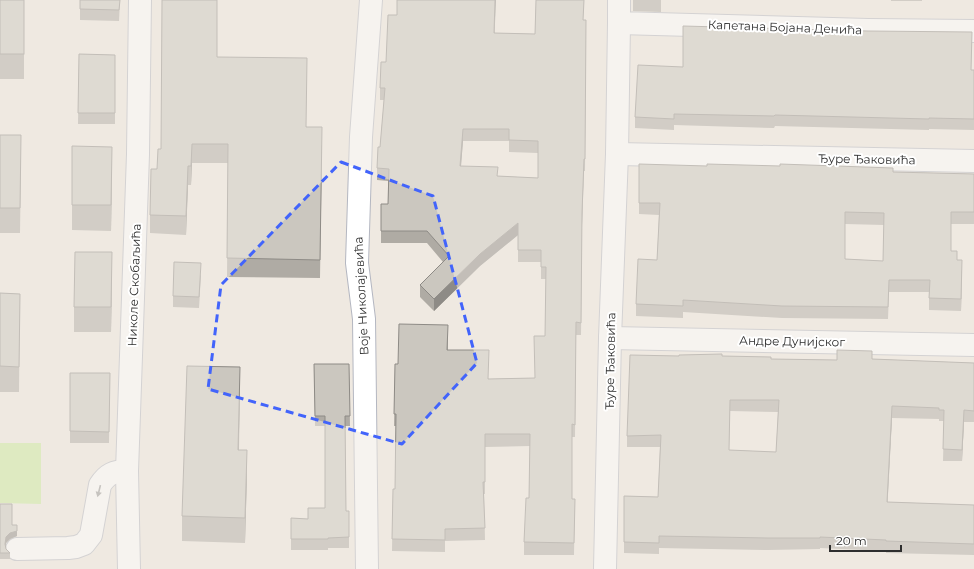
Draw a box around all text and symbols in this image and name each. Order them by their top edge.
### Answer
street label: Капетана Бојана Денића [708,17,862,37]
street label: Ђуре Ђаковића [818,151,916,167]
street label: Николе Скобаљића [124,223,144,347]
street label: Воје Николајевића [350,236,372,356]
street label: Ђуре Ђаковића [602,312,618,410]
street label: Андре Дунијског [739,333,845,349]
one-way arrow [95,485,101,497]
scale bar [830,527,901,553]
text: 20 m [836,533,867,548]

